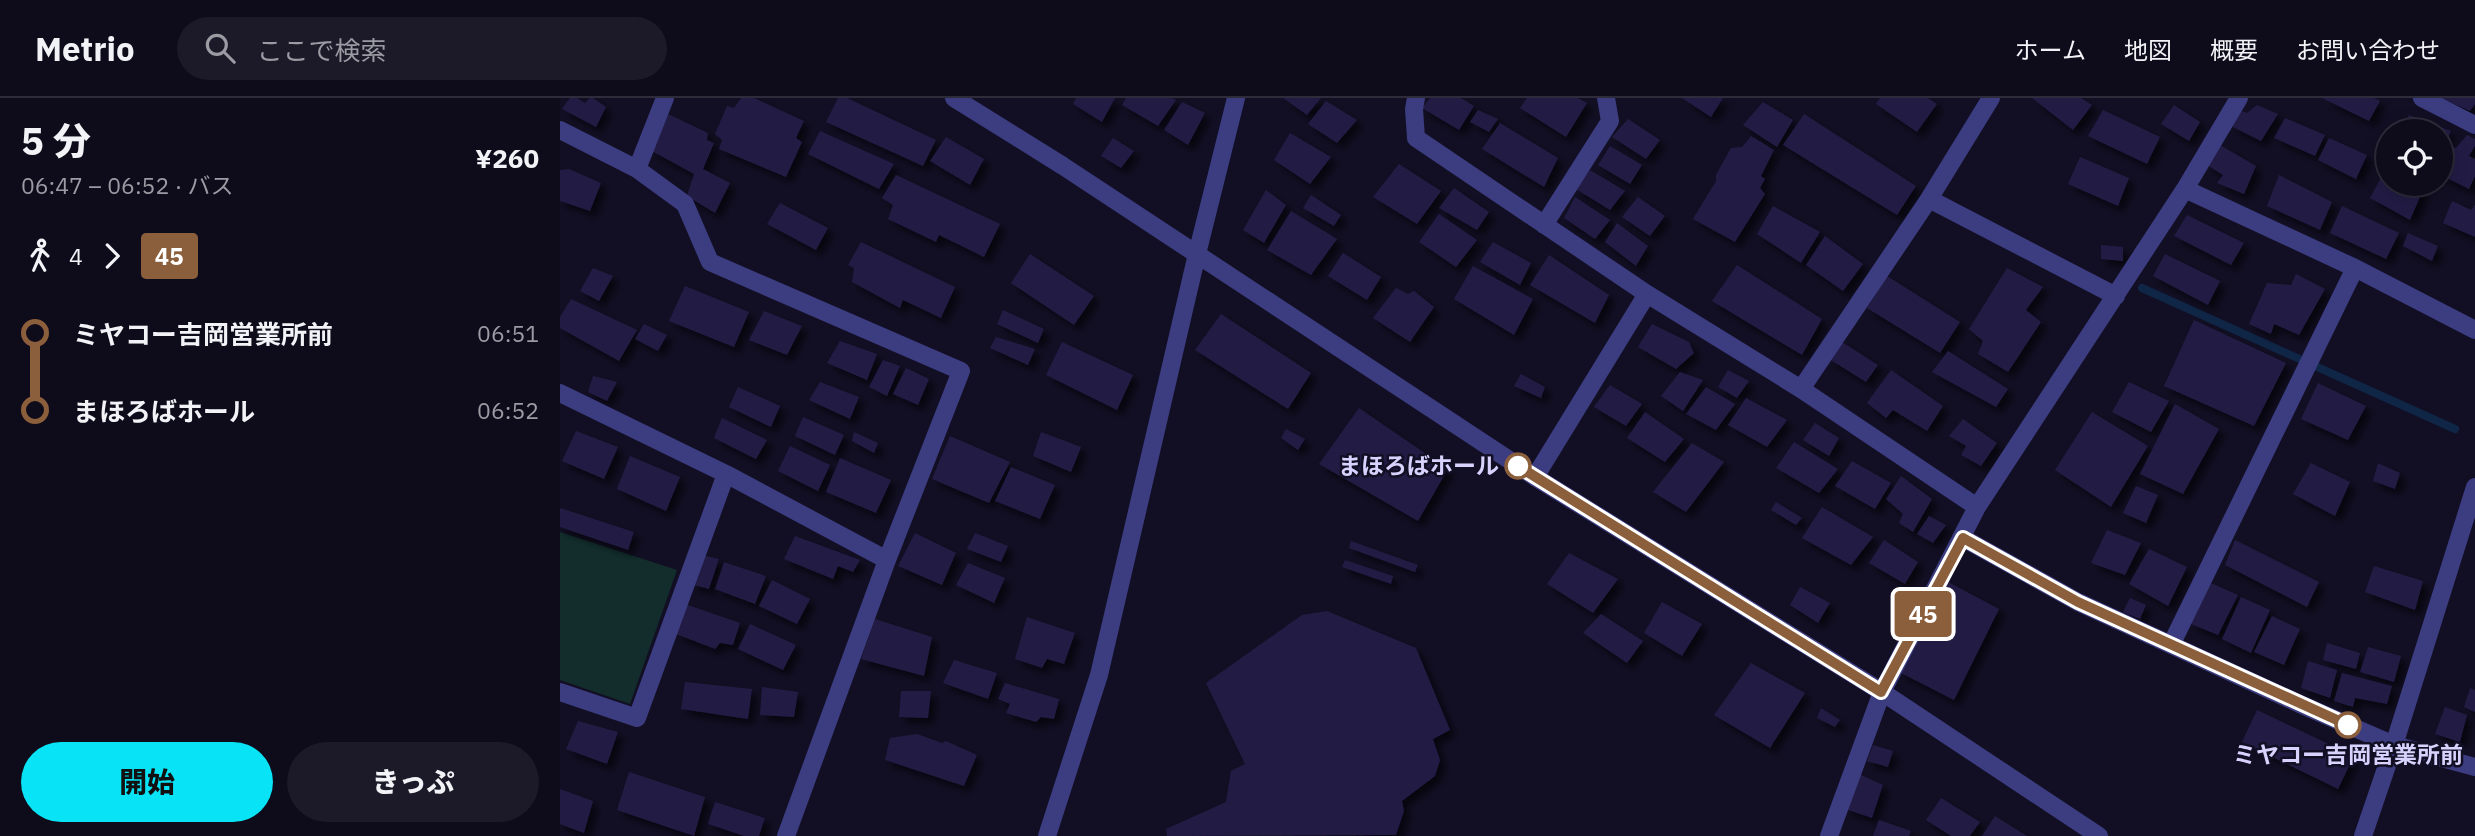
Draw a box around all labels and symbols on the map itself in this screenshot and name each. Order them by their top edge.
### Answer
place label: まほろばホール [1338,450,1499,480]
marker: まほろばホール [1505,453,1531,479]
line badge: 45 [1892,591,1954,637]
marker: ミヤコー吉岡営業所前 [2335,712,2361,738]
place label: ミヤコー吉岡営業所前 [2233,739,2463,769]

